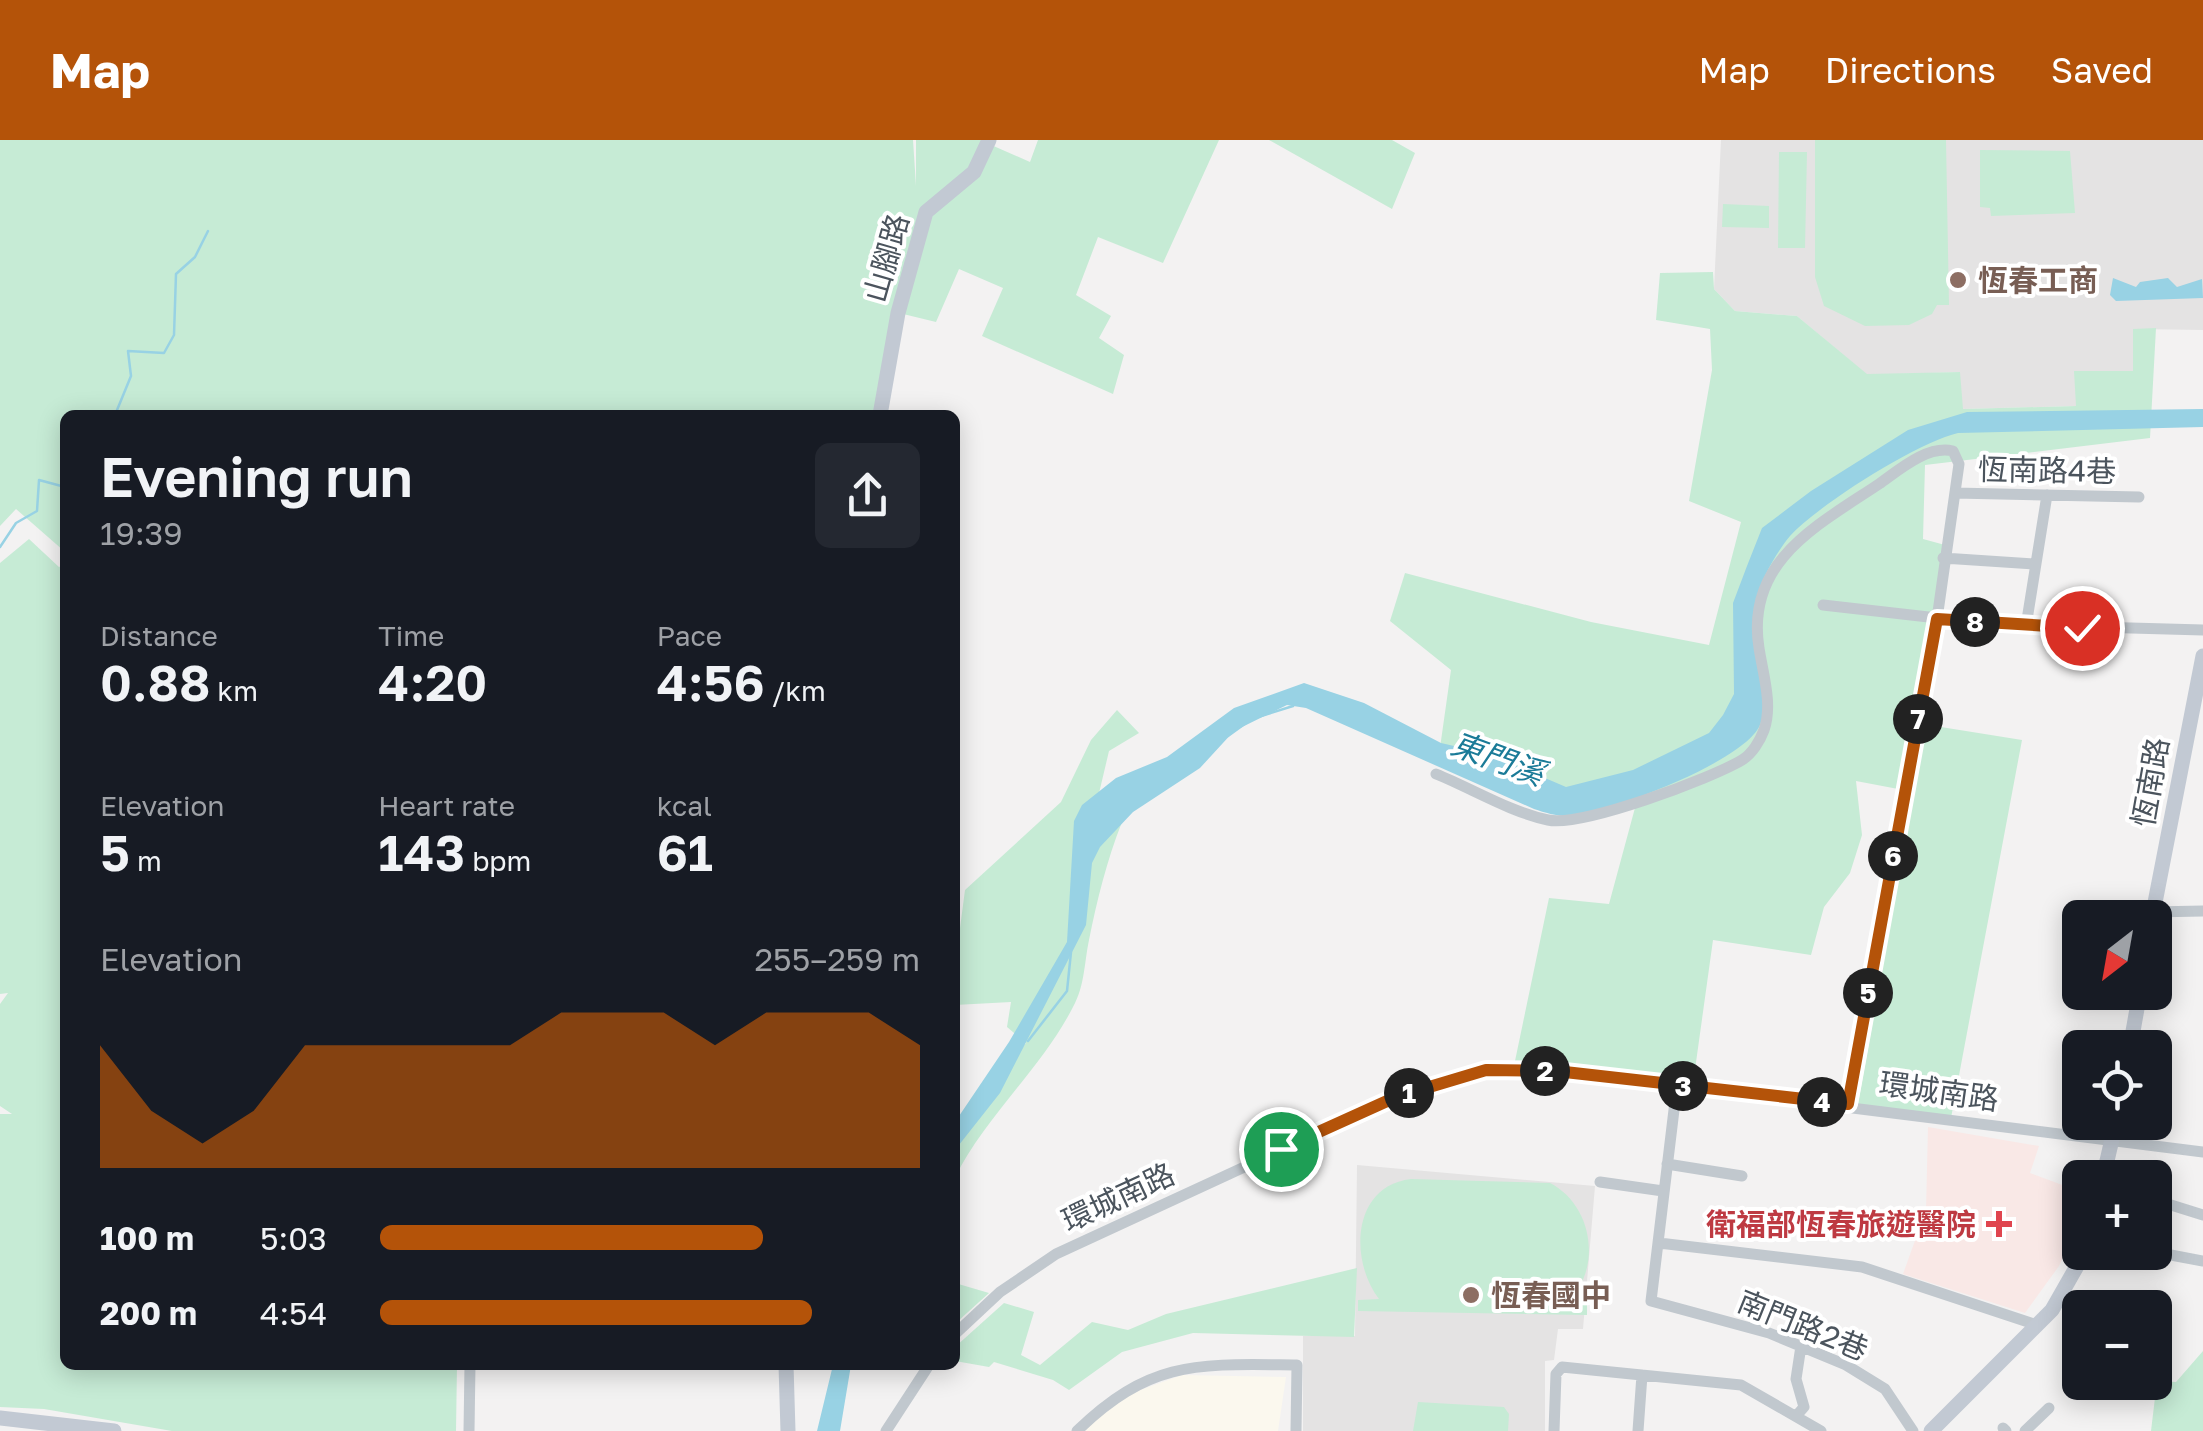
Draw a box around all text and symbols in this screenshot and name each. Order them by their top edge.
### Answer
text: Map [50,41,150,99]
text: Map [1698,49,1770,91]
text: Directions [1825,49,1996,91]
text: Saved [2051,49,2153,91]
street label: 山腳路 [856,210,916,306]
place label: 恆春工商 [1978,262,2098,298]
marker: 恆春工商 [1947,269,1969,291]
text: Evening run [100,443,413,509]
button: share [815,443,920,548]
street label: 恆南路4巷 [1978,451,2116,489]
text: 19:39 [100,514,183,552]
pin [2040,586,2125,671]
pin: 8 [1950,597,2000,647]
icon: check [2055,601,2110,656]
text: 8 [1966,605,1984,638]
text: Distance [100,619,218,652]
text: Time [378,619,444,652]
text: Pace [657,619,722,652]
text: 0.88 [100,652,210,712]
text: 4:20 [378,652,487,712]
text: 4:56 [657,652,765,712]
text: km [210,674,258,707]
text: /km [765,674,826,707]
pin: 7 [1893,694,1943,744]
text: 7 [1910,702,1926,735]
water label: 東門溪 [1446,724,1553,794]
street label: 恆南路 [2124,735,2176,829]
text: Elevation [100,789,225,822]
text: Heart rate [378,789,515,822]
text: kcal [657,789,712,822]
text: 5 [100,822,130,882]
text: 143 [378,822,465,882]
text: 61 [657,822,713,882]
pin: 6 [1868,831,1918,881]
text: 6 [1884,839,1902,872]
text: m [130,844,162,877]
text: bpm [465,844,531,877]
north arrow [2062,900,2172,1010]
map controls [2062,900,2172,1400]
text: Elevation [100,940,242,978]
text: 255–259 m [755,940,920,978]
pin: 5 [1843,968,1893,1018]
text: 5 [1859,976,1877,1009]
button: locate [2062,1030,2172,1140]
pin: 2 [1520,1046,1570,1096]
text: 2 [1536,1054,1554,1087]
pin: 3 [1658,1061,1708,1111]
street label: 環城南路 [1877,1065,2001,1117]
pin: 1 [1384,1068,1434,1118]
text: 3 [1674,1069,1692,1102]
text: 1 [1402,1076,1416,1109]
pin: 4 [1797,1077,1847,1127]
text: 4 [1813,1085,1831,1118]
pin [1239,1107,1324,1192]
icon: arrive [1254,1122,1309,1177]
street label: 環城南路 [1056,1155,1180,1239]
button: + [2062,1160,2172,1270]
place label: 衛福部恆春旅遊醫院 [1706,1206,1976,1242]
marker: 衛福部恆春旅遊醫院 [1986,1211,2012,1237]
text: 100 m [100,1219,194,1257]
text: 5:03 [260,1219,327,1257]
place label: 恆春國中 [1491,1277,1611,1313]
street label: 南門路2巷 [1733,1283,1873,1367]
marker: 恆春國中 [1460,1284,1482,1306]
button: − [2062,1290,2172,1400]
text: 200 m [100,1294,197,1332]
text: 4:54 [260,1294,327,1332]

